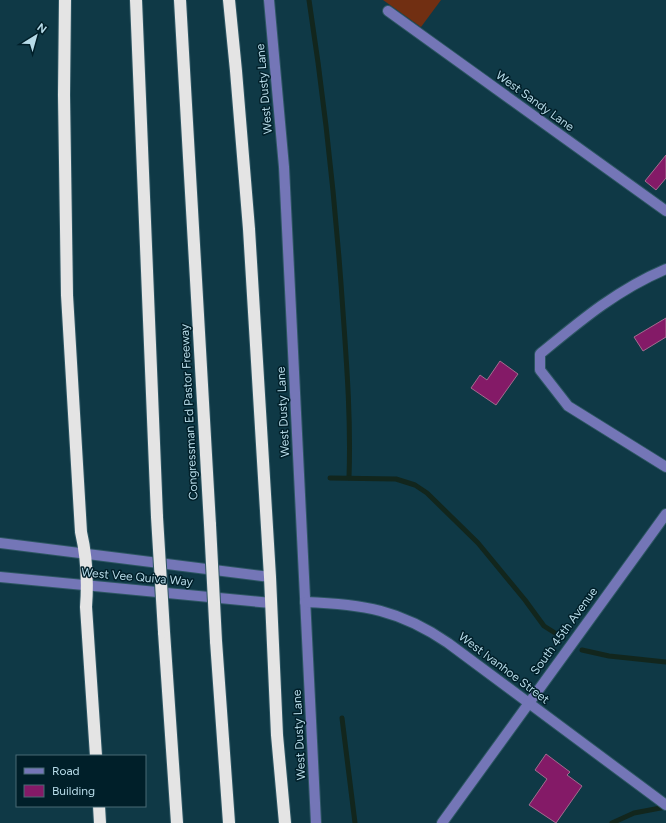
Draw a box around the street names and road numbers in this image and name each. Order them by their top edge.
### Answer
street label: West Dusty Lane [253,43,275,135]
street label: West Sandy Lane [493,68,577,134]
street label: Congressman Ed Pastor Freeway [177,323,201,500]
street label: West Dusty Lane [274,366,292,458]
street label: West Vee Quiva Way [81,565,194,589]
street label: South 45th Avenue [528,584,601,677]
street label: West Ivanhoe Street [456,629,552,707]
street label: West Dusty Lane [290,689,308,781]

